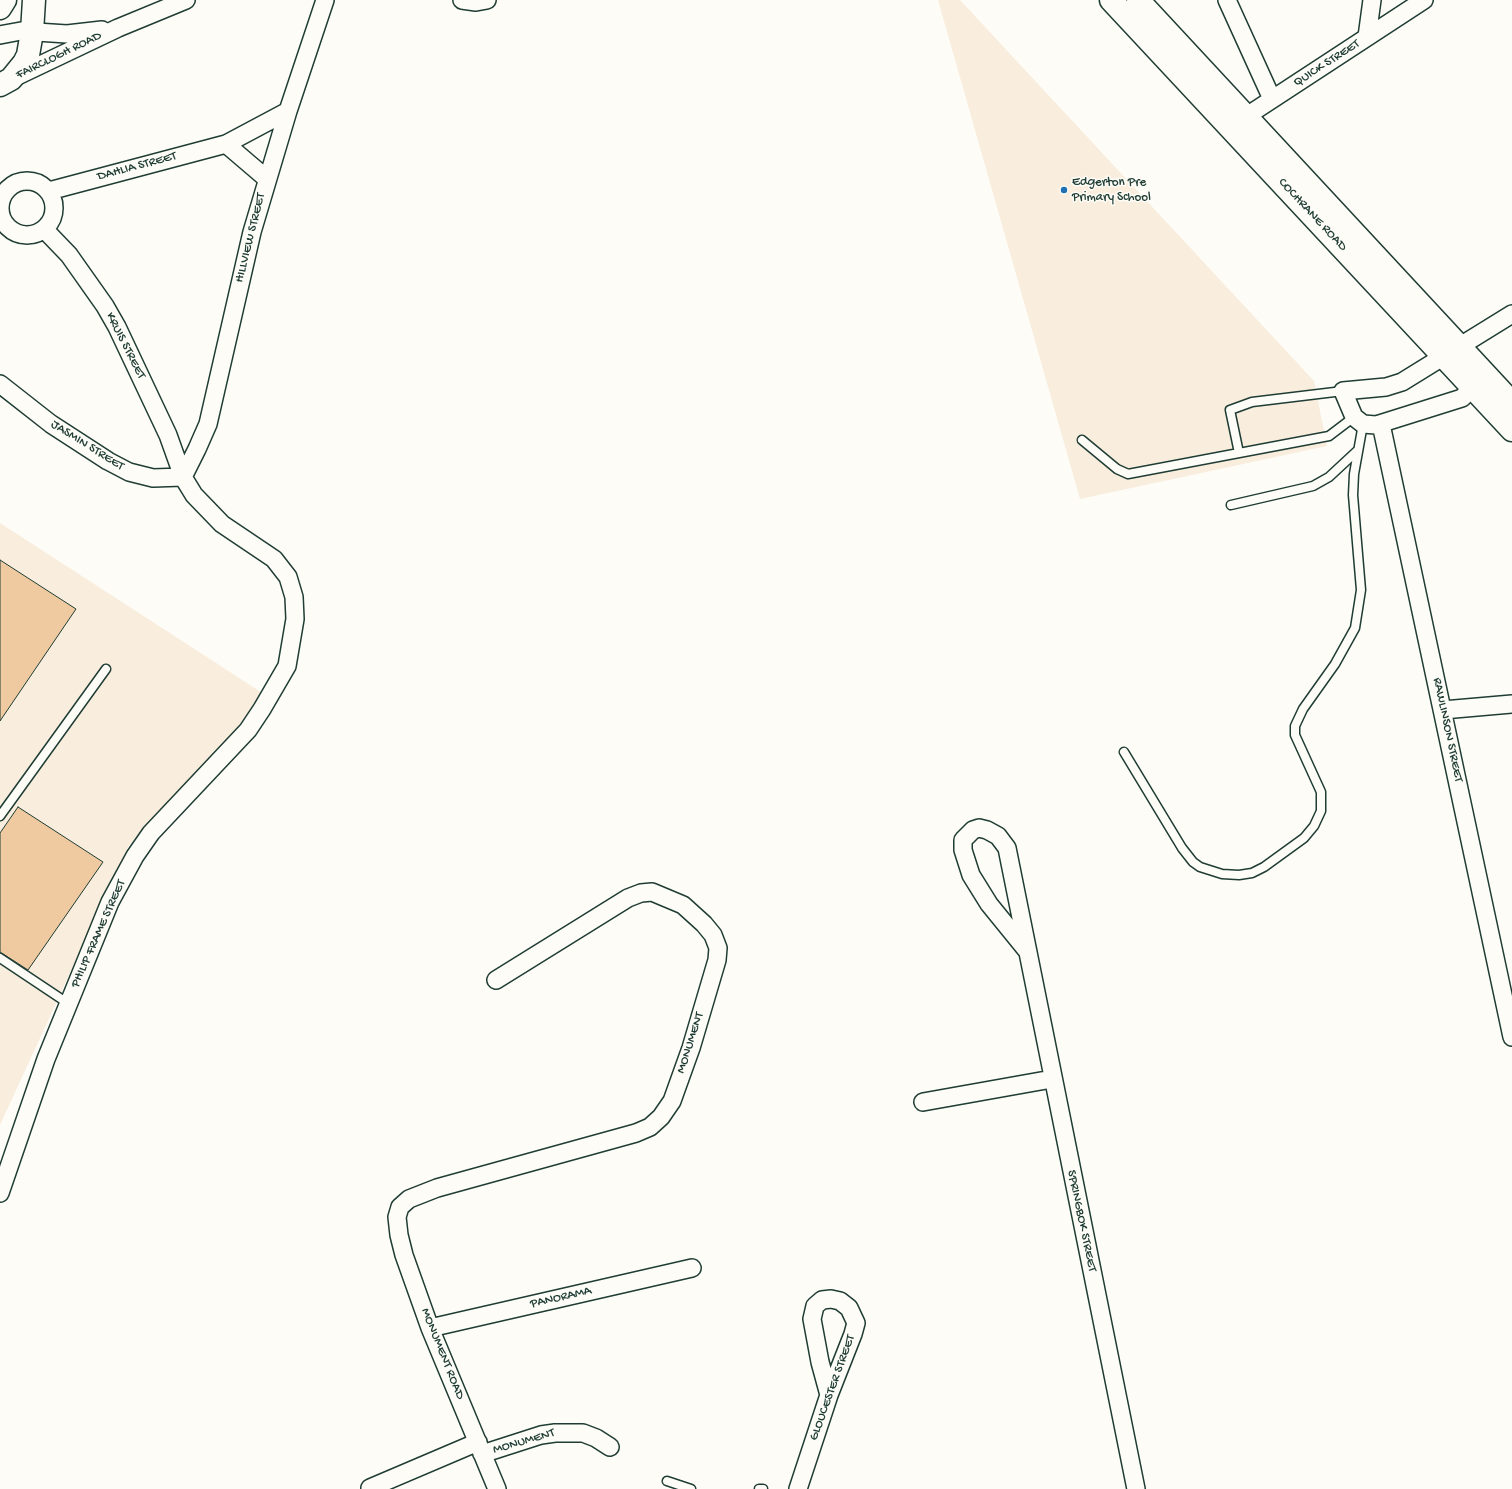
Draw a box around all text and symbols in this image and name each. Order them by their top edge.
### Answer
street label: FAIRCLOGH ROAD [14,29,104,83]
street label: QUICK STREET [1291,37,1363,91]
street label: DAHLIA STREET [96,149,178,185]
place label: Edgerton Pre Primary School [1072,175,1151,206]
street label: COCHRANE ROAD [1274,175,1350,255]
marker: Edgerton Pre Primary School [1059,185,1069,195]
street label: HILLVIEW STREET [232,192,270,284]
street label: KRUIS STREET [102,310,148,382]
street label: JASMIN STREET [48,417,126,475]
street label: RAWLINSON STREET [1428,676,1466,784]
street label: PHILIP FRAME STREET [68,878,130,990]
street label: MONUMENT [674,1010,708,1076]
street label: SPRINGBOK STREET [1063,1169,1099,1273]
street label: PANORAMA [529,1283,593,1313]
street label: MONUMENT ROAD [417,1306,467,1402]
street label: GLOUCESTER STREET [807,1333,859,1443]
street label: MONUMENT [491,1426,557,1458]

